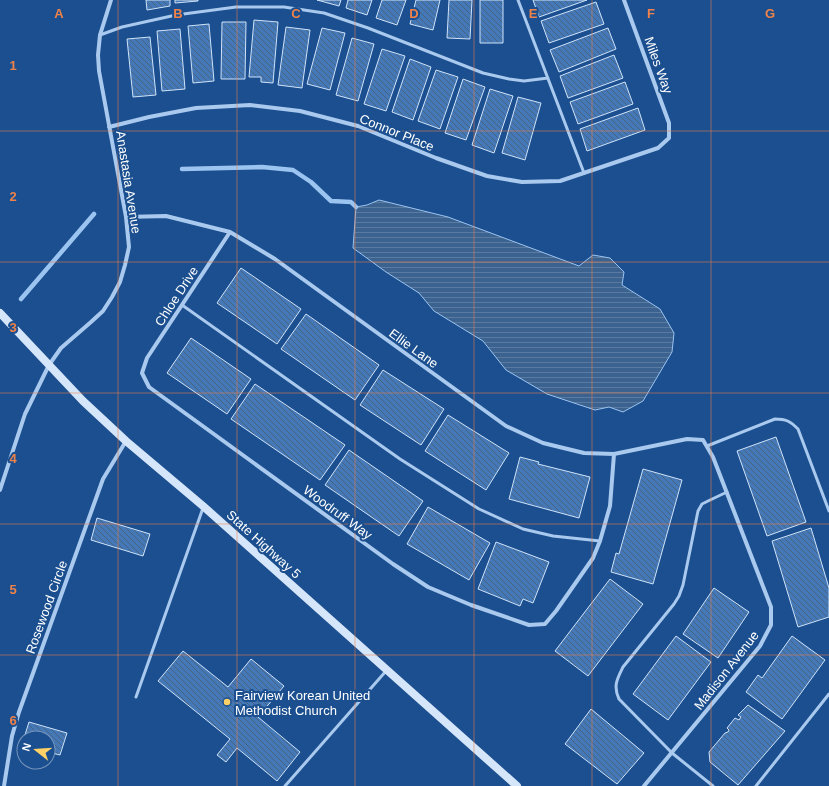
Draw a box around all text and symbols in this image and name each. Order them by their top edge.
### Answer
text: A [54,6,64,21]
text: B [173,6,183,21]
text: C [291,6,301,21]
text: D [409,6,419,21]
text: E [529,6,538,21]
text: F [647,6,655,21]
text: G [765,6,775,21]
street label: Miles Way [641,35,676,96]
text: 1 [9,58,17,73]
street label: Connor Place [357,111,436,154]
street label: Anastasia Avenue [113,130,144,235]
text: 2 [9,189,17,204]
street label: Chloe Drive [152,264,201,329]
text: 3 [9,320,17,335]
street label: Ellie Lane [386,326,441,371]
text: 4 [9,451,17,466]
street label: Woodruff Way [300,482,375,543]
street label: State Highway 5 [223,507,304,582]
street label: Rosewood Circle [23,558,70,656]
text: 5 [9,582,17,597]
street label: Madison Avenue [691,628,762,713]
place label: Fairview Korean United Methodist Church [235,688,370,718]
marker: Fairview Korean United Methodist Church [222,697,232,707]
text: 6 [9,713,17,728]
north arrow [16,730,56,770]
text: N [20,741,33,753]

